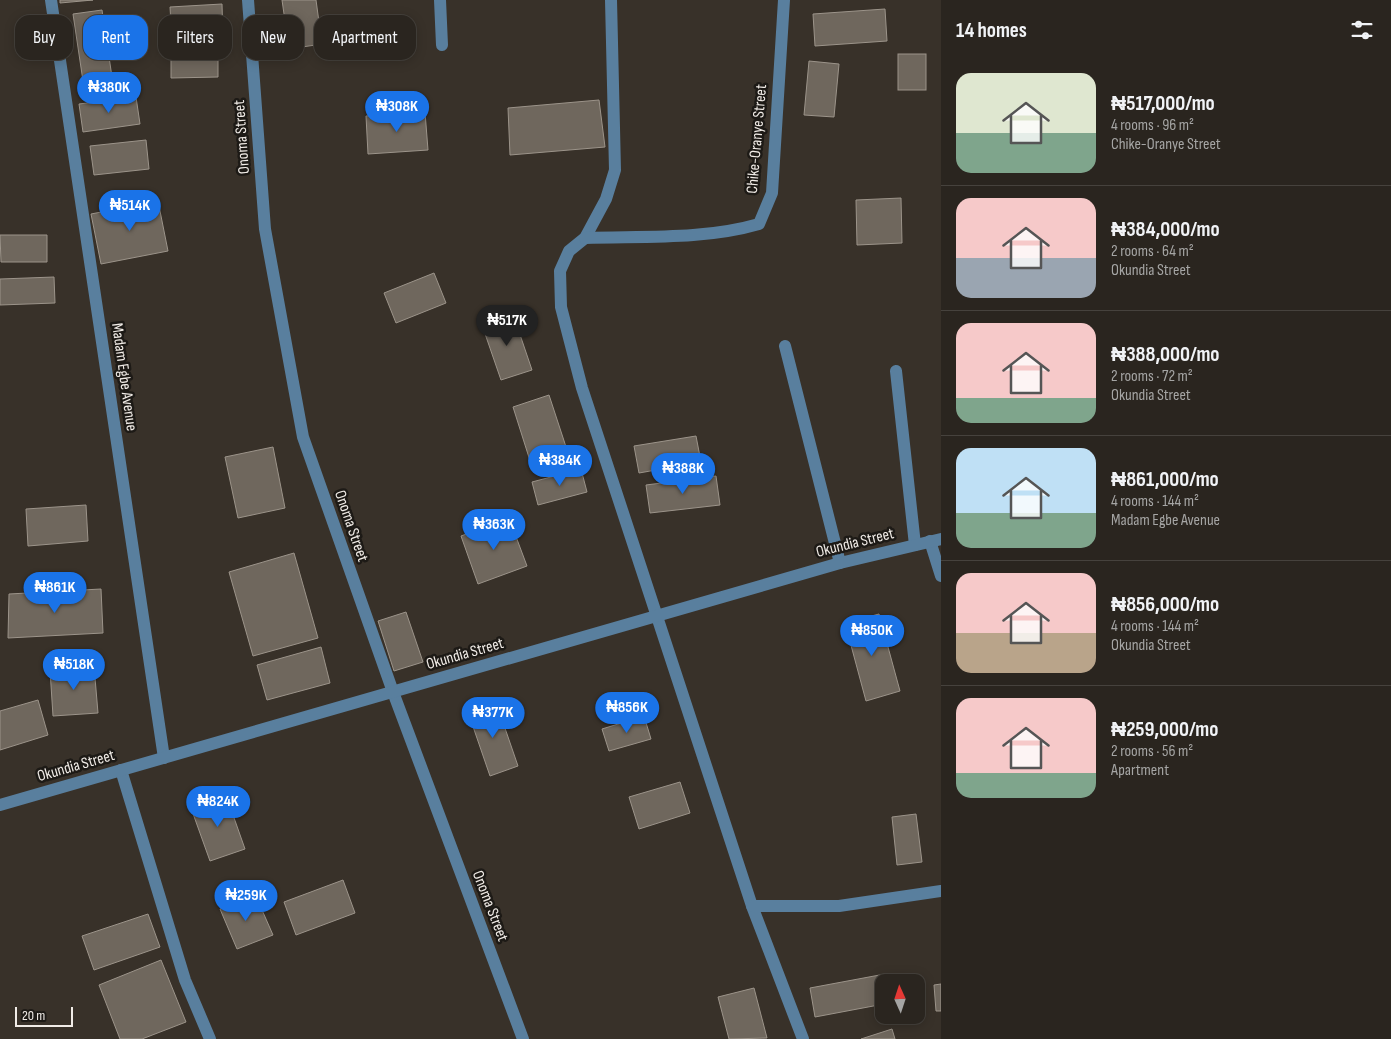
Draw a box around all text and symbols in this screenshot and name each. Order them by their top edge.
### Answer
chip: Buy [15,15,73,60]
chip: Rent [83,15,148,60]
chip: Filters [158,15,232,60]
chip: New [242,15,304,60]
chip: Apartment [314,15,416,60]
icon: filters [1348,16,1376,44]
text: 14 homes [956,18,1027,43]
pin: ₦380K [74,72,144,114]
text: ₦380K [88,78,130,97]
street label: Chike-Oranye Street [743,83,771,194]
pin: ₦308K [362,90,432,133]
text: ₦517,000/mo [1111,91,1215,116]
icon: home [996,93,1056,153]
text: ₦308K [376,97,418,116]
street label: Onoma Street [230,99,254,175]
text: 4 rooms · 96 m² [1111,116,1194,135]
text: Chike-Oranye Street [1111,135,1221,154]
pin: ₦514K [95,190,165,232]
text: ₦514K [110,196,150,215]
text: ₦384,000/mo [1111,217,1220,242]
icon: home [996,218,1056,278]
text: 2 rooms · 64 m² [1111,242,1194,261]
text: Okundia Street [1111,261,1191,280]
pin: ₦517K [472,304,542,347]
text: ₦517K [487,311,527,330]
street label: Madam Egbe Avenue [107,322,141,432]
text: ₦388,000/mo [1111,342,1219,367]
icon: home [996,343,1056,403]
text: 2 rooms · 72 m² [1111,367,1193,386]
text: Okundia Street [1111,386,1191,405]
pin: ₦384K [525,444,595,487]
text: ₦384K [539,451,581,470]
pin: ₦388K [648,452,718,495]
text: ₦388K [662,459,704,478]
text: ₦861,000/mo [1111,467,1219,492]
icon: home [996,468,1056,528]
street label: Onoma Street [330,488,372,564]
text: 4 rooms · 144 m² [1111,492,1199,511]
pin: ₦363K [459,508,529,551]
text: Madam Egbe Avenue [1111,511,1220,530]
text: ₦363K [473,515,515,534]
street label: Okundia Street [814,524,896,562]
pin: ₦861K [20,572,90,614]
text: ₦861K [35,578,75,597]
text: ₦856,000/mo [1111,592,1219,617]
icon: home [996,593,1056,653]
pin: ₦850K [837,614,907,657]
text: 4 rooms · 144 m² [1111,617,1199,636]
text: ₦850K [851,621,893,640]
street label: Okundia Street [424,634,506,674]
text: Okundia Street [1111,636,1191,655]
pin: ₦518K [39,648,109,691]
text: ₦518K [54,655,94,674]
pin: ₦856K [592,692,662,734]
pin: ₦377K [458,696,528,739]
text: ₦856K [606,698,648,717]
text: ₦377K [473,703,513,722]
text: ₦259,000/mo [1111,717,1218,742]
icon: home [996,718,1056,778]
text: 2 rooms · 56 m² [1111,742,1193,761]
street label: Okundia Street [35,746,117,786]
text: Apartment [1111,761,1169,780]
pin: ₦824K [183,786,253,828]
text: ₦824K [197,792,239,811]
street label: Onoma Street [468,868,512,944]
pin: ₦259K [211,880,281,922]
text: ₦259K [225,886,267,905]
north arrow [875,974,925,1024]
map controls [875,974,925,1024]
scale bar [15,1004,72,1027]
text: 20 m [22,1007,45,1024]

